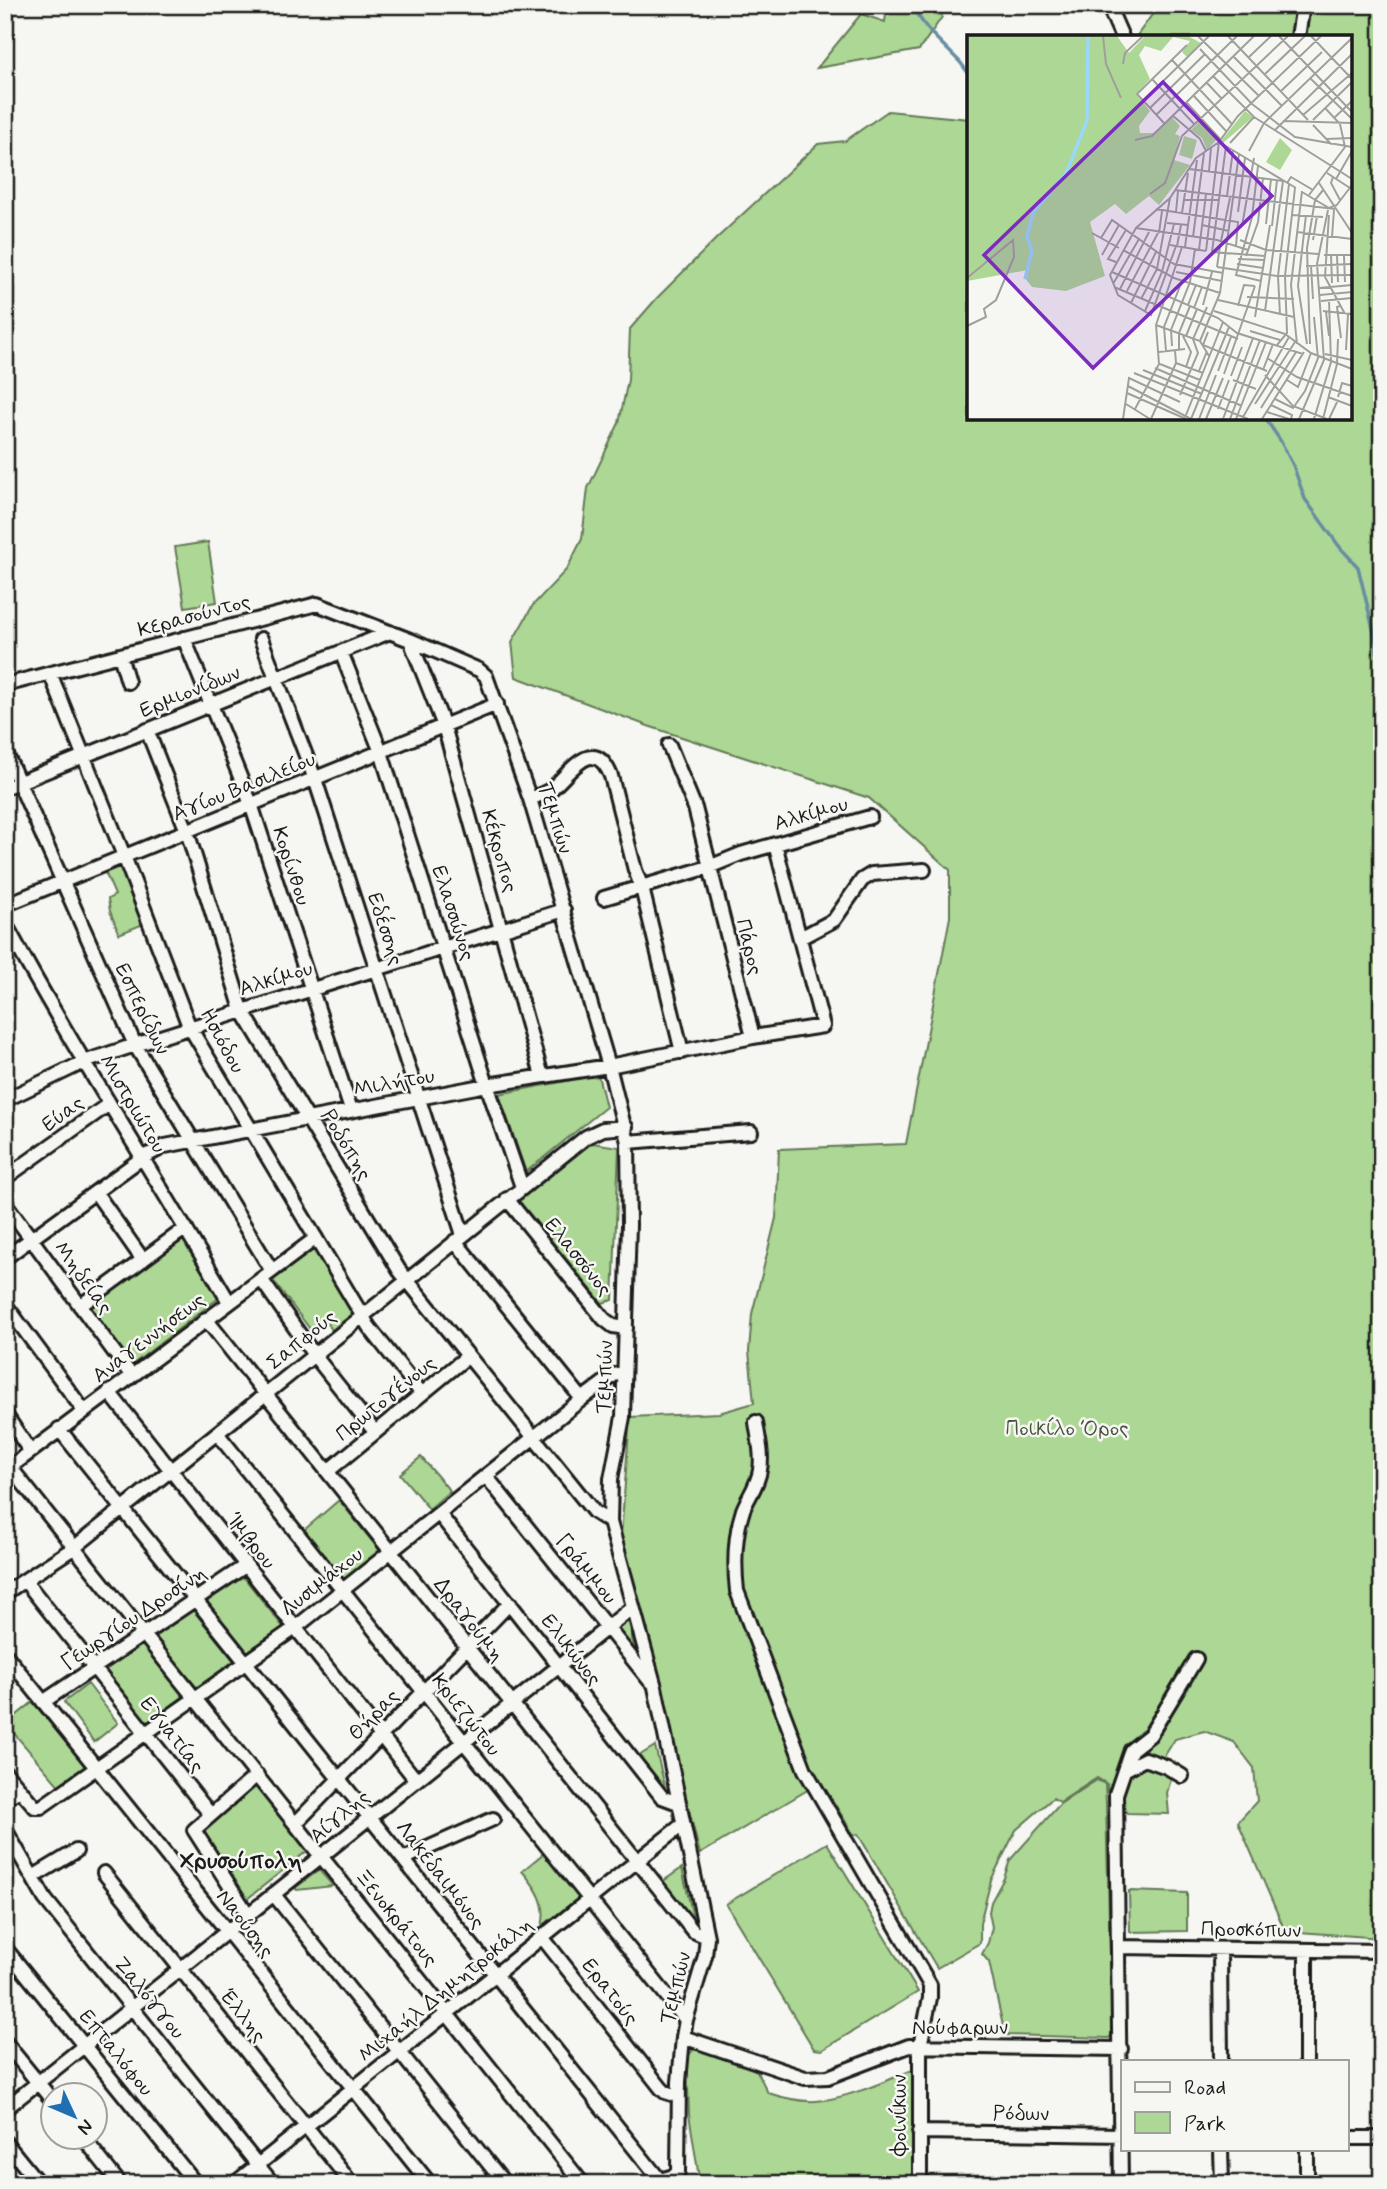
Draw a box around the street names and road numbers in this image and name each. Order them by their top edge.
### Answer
street label: Κερασούντος [135,588,253,644]
street label: Ερμιονίδων [135,659,245,725]
street label: Αγίου Βασιλείου [168,746,320,828]
street label: Τεμπών [531,779,579,857]
street label: Αλκίμου [771,790,851,838]
street label: Κέκροπος [474,806,525,896]
street label: Κορίνθου [265,823,317,909]
street label: Ελασσώνος [424,862,482,964]
street label: Εδέσσης [360,889,411,969]
street label: Πάρος [729,916,769,978]
street label: Αλκίμου [236,955,316,1003]
street label: Εσπερίδων [108,958,176,1060]
street label: Ησιόδου [193,1004,251,1078]
street label: Μιστριώτου [92,1049,172,1159]
street label: Μιλήτου [351,1062,437,1104]
street label: Εύας [36,1089,90,1139]
street label: Ροδόπης [314,1104,378,1186]
street label: Ελασσόνος [538,1212,618,1302]
street label: Μηδείας [47,1236,119,1320]
street label: Αναγεννήσεως [87,1286,211,1390]
street label: Σαπφούς [261,1303,343,1377]
street label: Τεμπών [590,1340,620,1414]
street label: Πρωτογένους [329,1349,442,1448]
street label: Ίμβρου [220,1507,282,1575]
street label: Γράμμου [549,1528,623,1610]
street label: Λυσιμάχου [275,1541,369,1623]
street label: Γεωργίου Δροσίνη [56,1559,212,1677]
street label: Δραγούμη [427,1572,511,1668]
street label: Ελικώνος [534,1608,608,1692]
street label: Κριεζώτου [425,1668,507,1762]
street label: Θήρας [342,1683,406,1747]
street label: Εγνατίας [133,1691,211,1779]
street label: Αίγλης [304,1784,376,1850]
street label: Λακεδαιμόνος [389,1815,491,1935]
street label: Ξενοκράτους [348,1863,444,1973]
street label: Ναούσης [209,1884,281,1964]
street label: Μιχαήλ Δημητροκάλη [353,1911,539,2069]
street label: Προσκόπων [1201,1915,1301,1945]
street label: Τεμπών [654,1949,698,2027]
street label: Ζαλόγγου [107,1951,191,2045]
street label: Ερατούς [575,1953,645,2031]
street label: Έλλης [213,1983,273,2049]
street label: Επταλόφου [72,2004,160,2102]
street label: Νούφαρων [912,2014,1008,2042]
street label: Φοινίκων [886,2074,914,2157]
street label: Ρόδων [993,2100,1049,2128]

